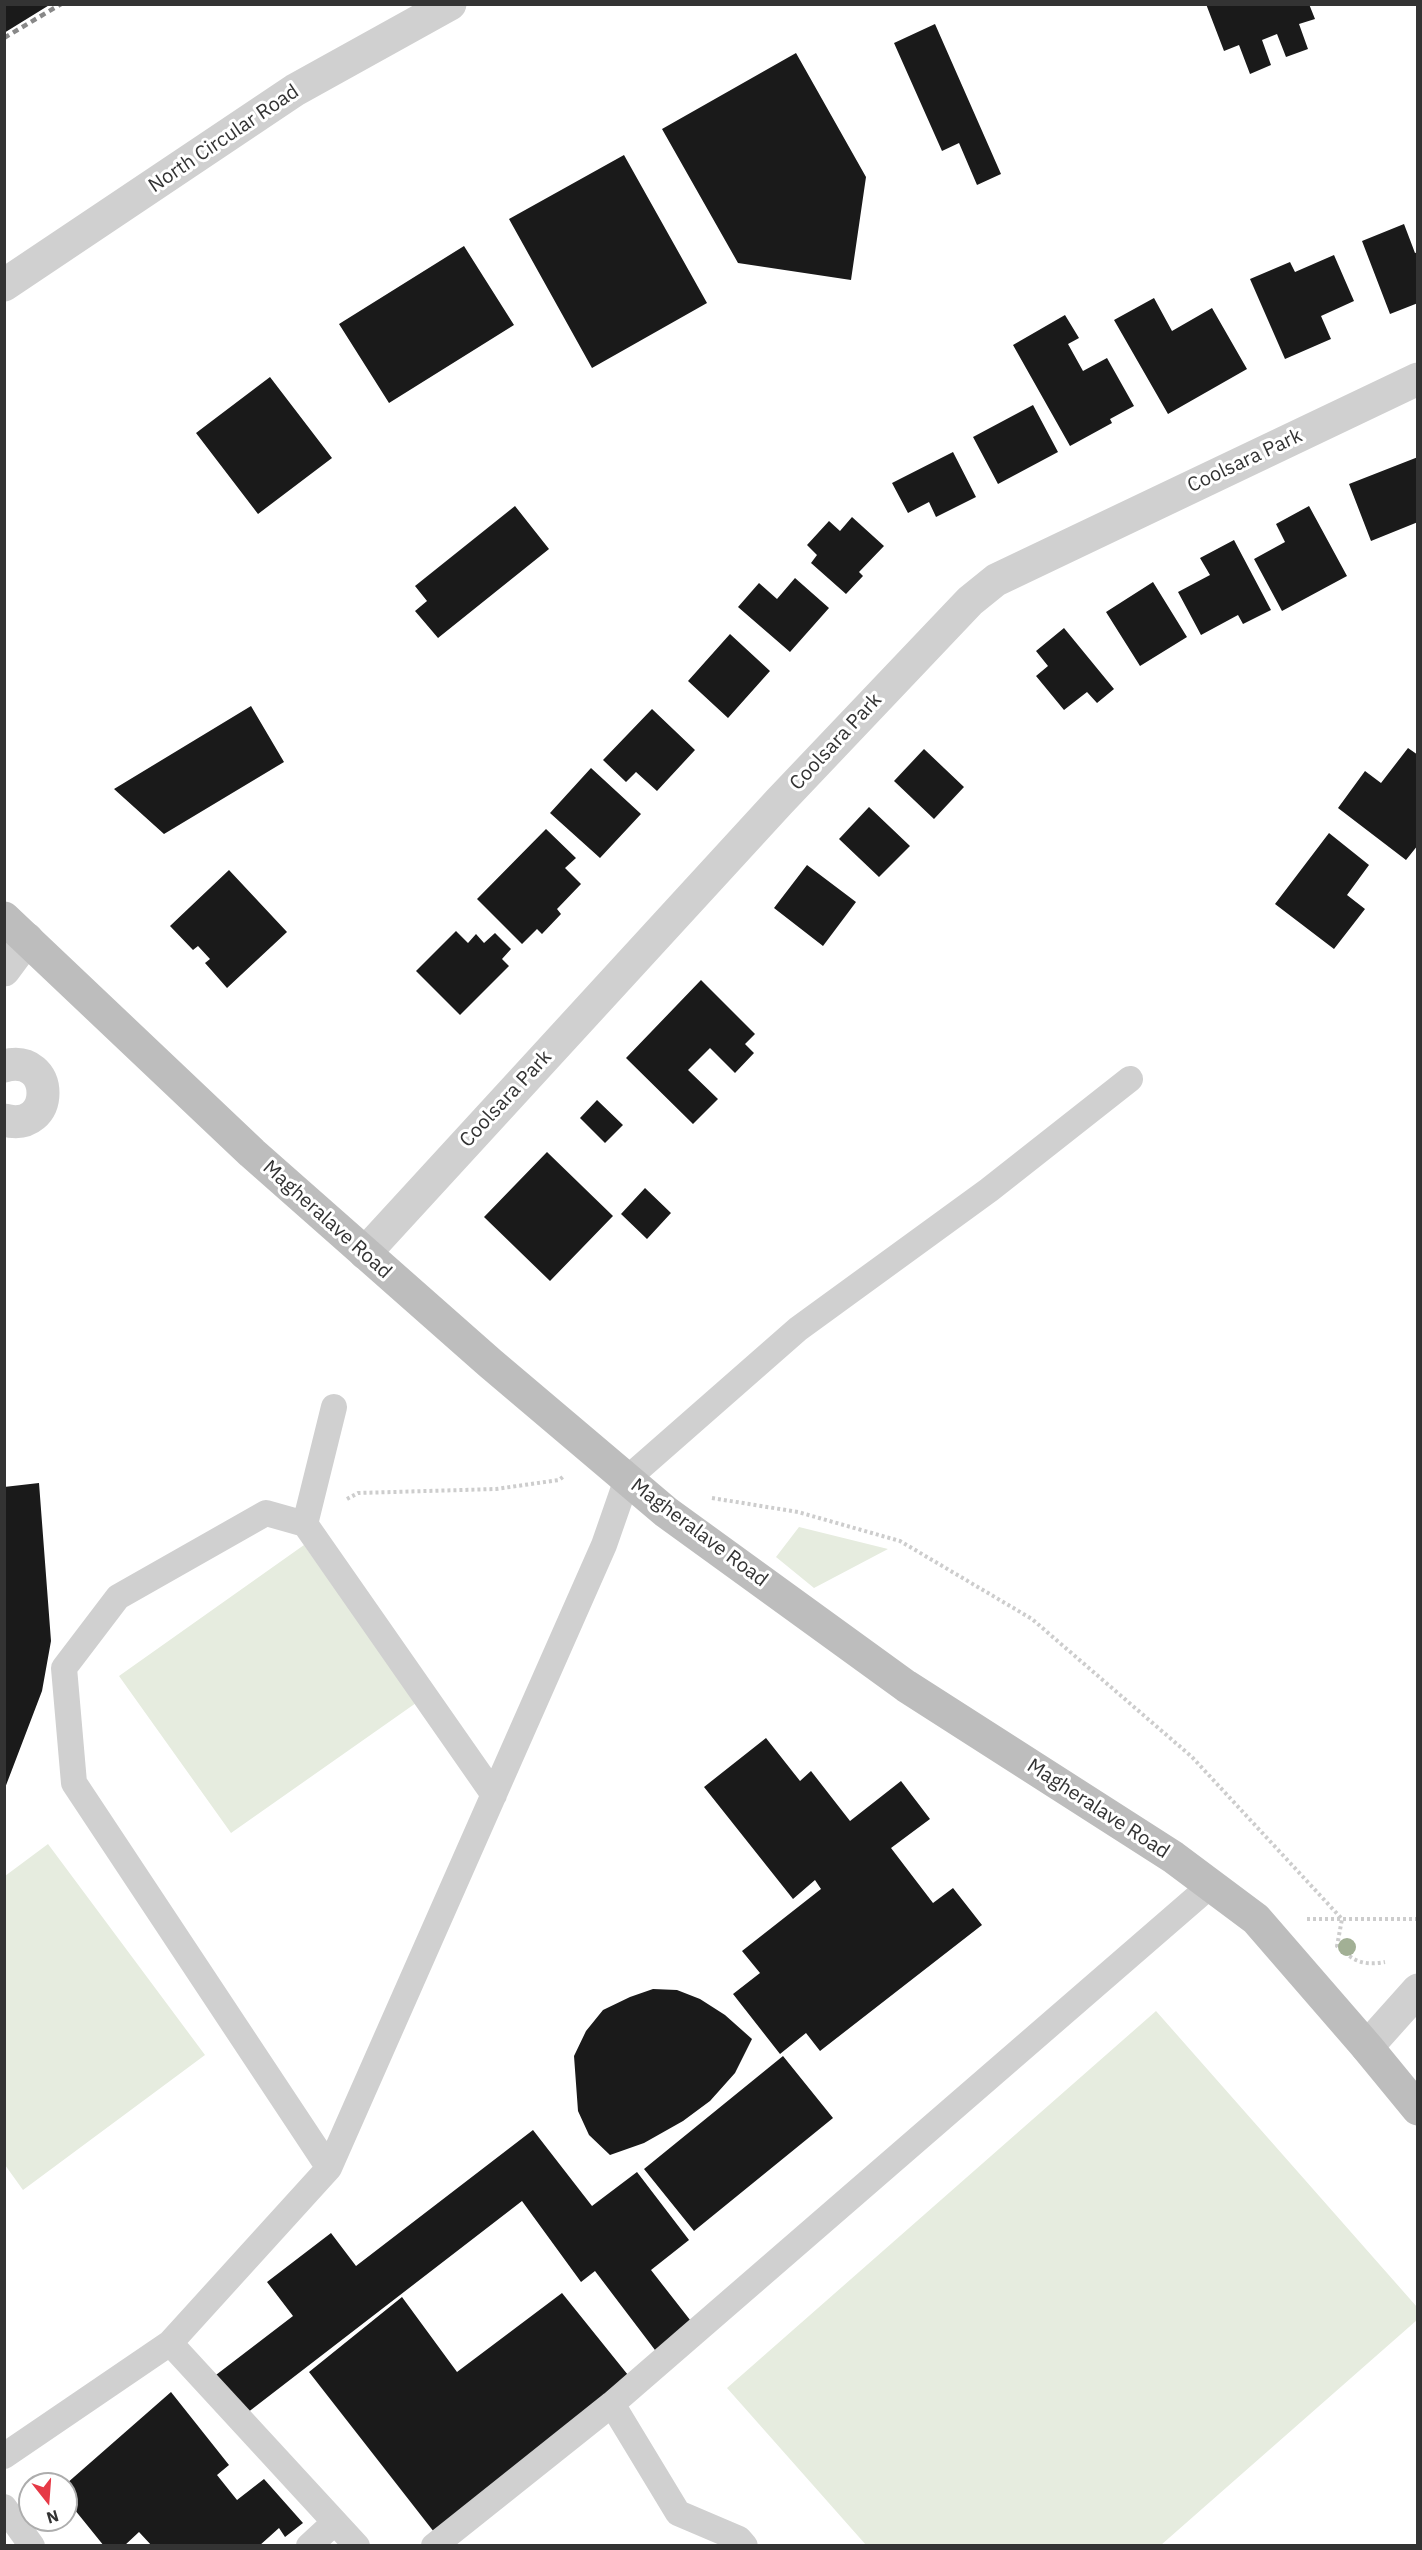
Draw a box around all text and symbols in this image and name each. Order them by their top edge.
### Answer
street label: North Circular Road [144,80,304,198]
street label: Coolsara Park [1184,424,1306,498]
street label: Coolsara Park [785,689,887,795]
street label: Coolsara Park [455,1046,557,1152]
street label: Magheralave Road [258,1156,396,1284]
street label: Magheralave Road [626,1474,772,1592]
street label: Magheralave Road [1022,1754,1174,1864]
north arrow [18,2472,78,2532]
text: N [44,2506,61,2529]

